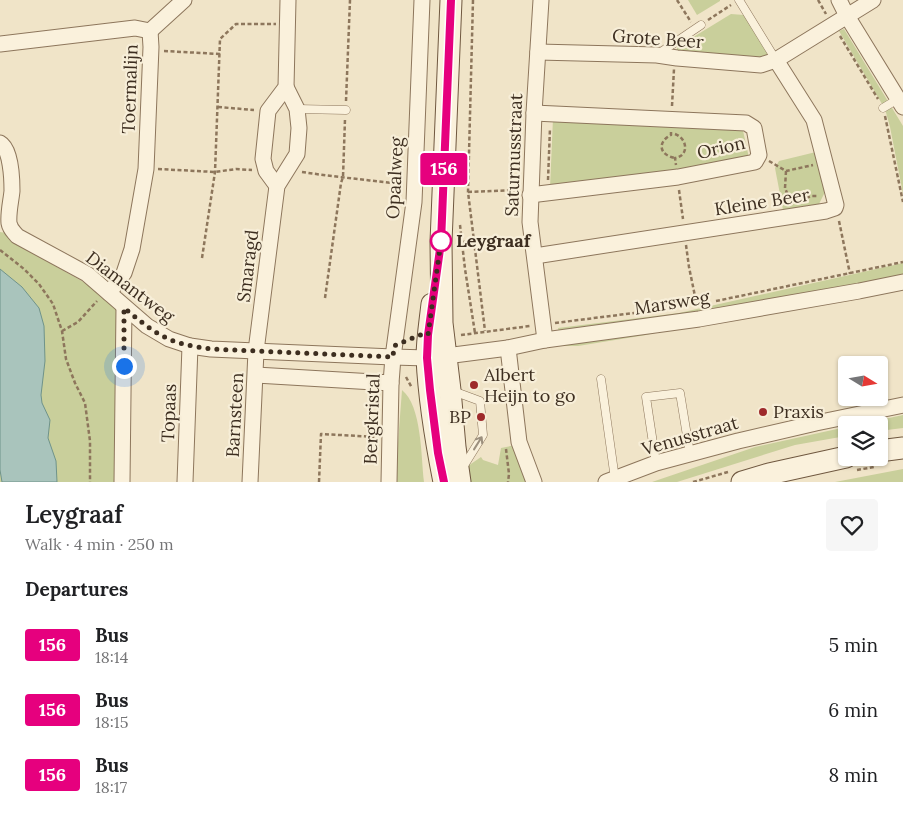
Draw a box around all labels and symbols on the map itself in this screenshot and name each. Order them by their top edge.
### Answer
street label: Grote Beer [611,24,705,53]
street label: Toermalijn [116,44,143,134]
street label: Saturnusstraat [500,93,527,217]
street label: Orion [695,131,747,164]
street label: Opaalweg [381,135,408,220]
line badge: 156 [415,153,473,185]
street label: Kleine Beer [713,183,811,220]
street label: Smaragd [232,228,263,304]
place label: Leygraaf [456,229,532,252]
marker: Leygraaf [430,230,452,252]
street label: Diamantweg [81,246,180,328]
street label: Marsweg [633,285,712,320]
your location [112,354,137,379]
north arrow [838,356,888,406]
place label: Albert Heijn to go [483,363,575,407]
street label: Barnsteen [221,372,248,458]
street label: Bergkristal [358,373,385,465]
marker: Albert Heijn to go [468,379,480,391]
street label: Topaas [156,383,181,443]
place label: Praxis [773,400,824,423]
place label: BP [449,405,471,428]
marker: Praxis [757,406,769,418]
marker: BP [475,411,487,423]
street label: Venusstraat [638,411,741,461]
one-way arrow [472,436,483,450]

